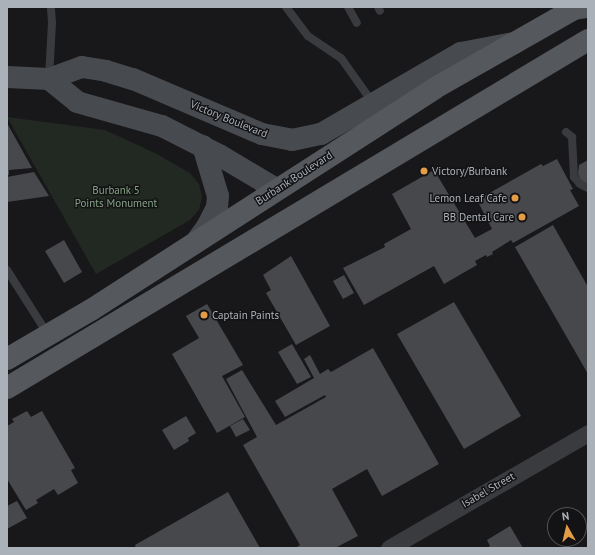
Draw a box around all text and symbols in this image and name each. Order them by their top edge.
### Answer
street label: Victory Boulevard [188,97,270,141]
street label: Burbank Boulevard [253,148,335,208]
place label: Victory/Burbank [432,164,507,178]
marker: Victory/Burbank [419,166,429,176]
park label: Burbank 5 Points Monument [75,184,157,210]
place label: Lemon Leaf Cafe [430,191,507,205]
marker: Lemon Leaf Cafe [510,193,520,203]
place label: BB Dental Care [443,210,514,224]
marker: BB Dental Care [517,212,527,222]
place label: Captain Paints [212,308,279,322]
marker: Captain Paints [199,310,209,320]
street label: Isabel Street [459,470,517,510]
north arrow [547,507,587,547]
text: N [561,509,570,524]

